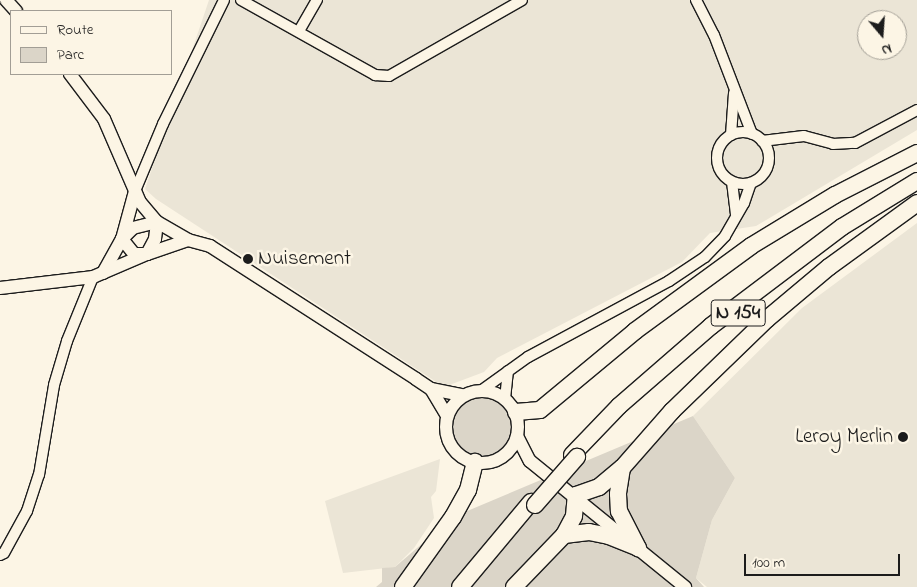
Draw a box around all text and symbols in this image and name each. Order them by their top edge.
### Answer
legend [10,10,172,75]
north arrow [857,10,907,60]
text: Route [57,19,93,41]
text: N [879,37,894,60]
text: Parc [57,44,84,66]
place label: Nuisement [258,246,351,272]
marker: Nuisement [242,253,254,265]
road number: N 154 [710,296,766,330]
place label: Leroy Merlin [795,424,893,450]
marker: Leroy Merlin [897,431,909,443]
scale bar [747,544,903,576]
text: 100 m [752,552,785,574]

